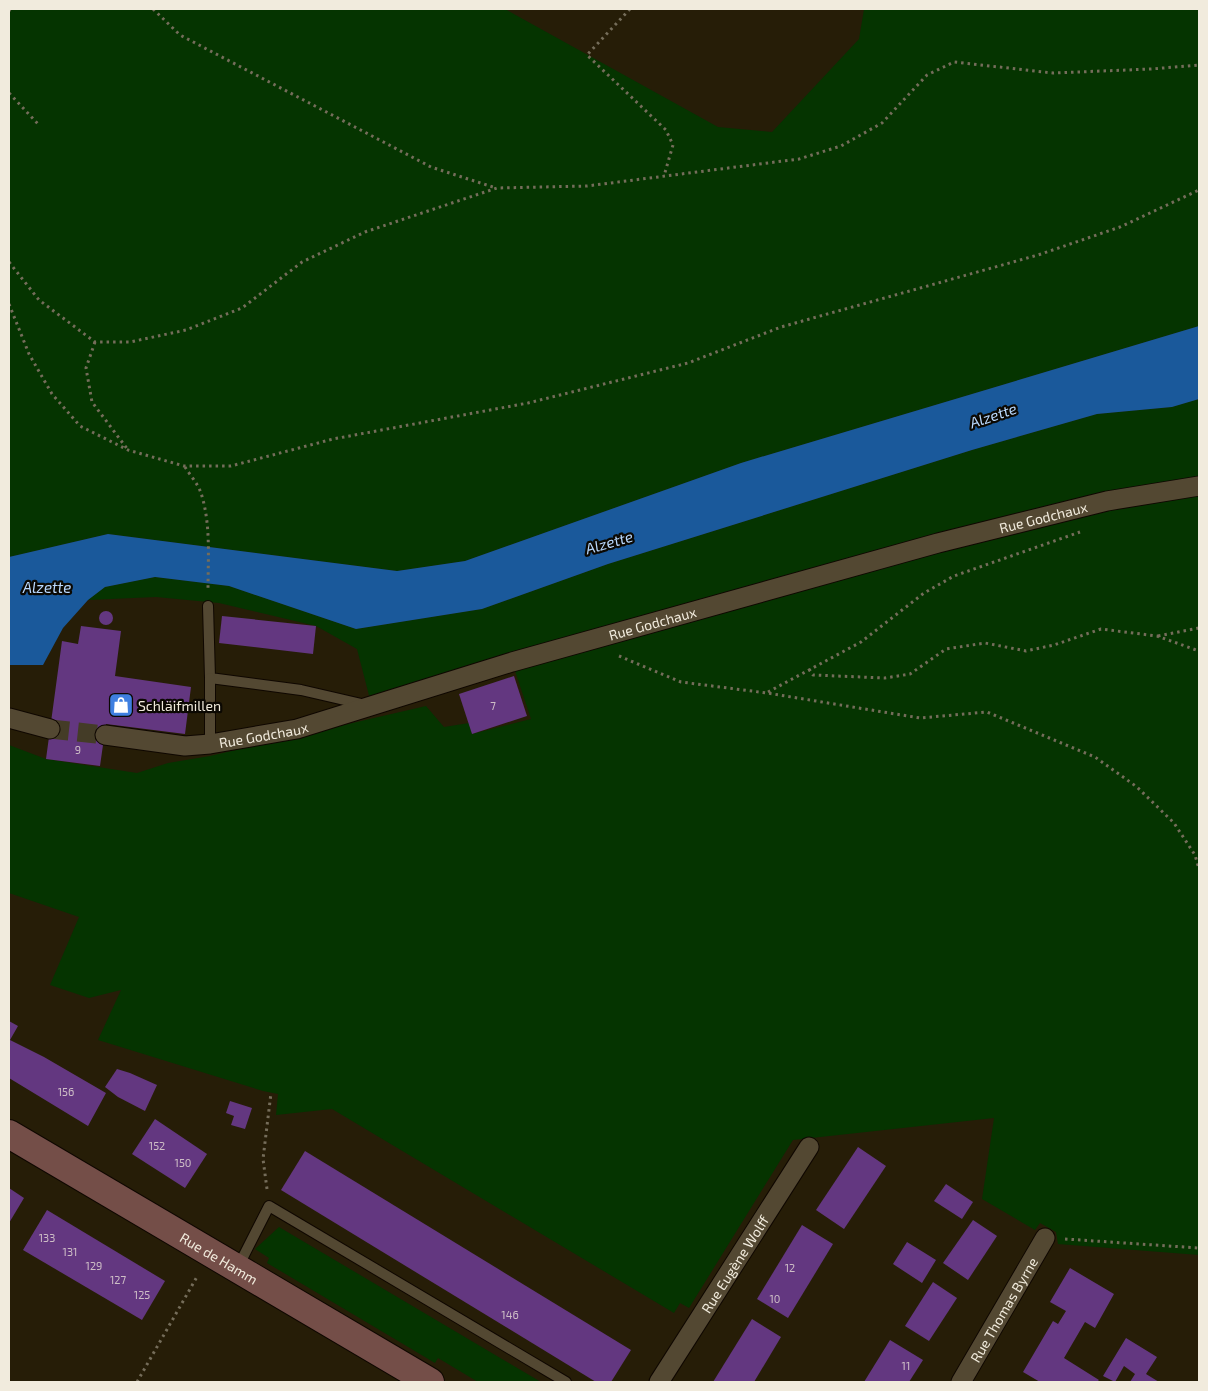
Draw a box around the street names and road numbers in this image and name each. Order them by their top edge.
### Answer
street label: Rue Godchaux [997,498,1090,536]
street label: Rue Godchaux [607,602,699,643]
street label: Rue Godchaux [218,717,311,751]
street label: Rue Eugène Wolff [697,1211,772,1316]
street label: Rue de Hamm [177,1228,261,1287]
street label: Rue Thomas Byrne [966,1254,1041,1365]

